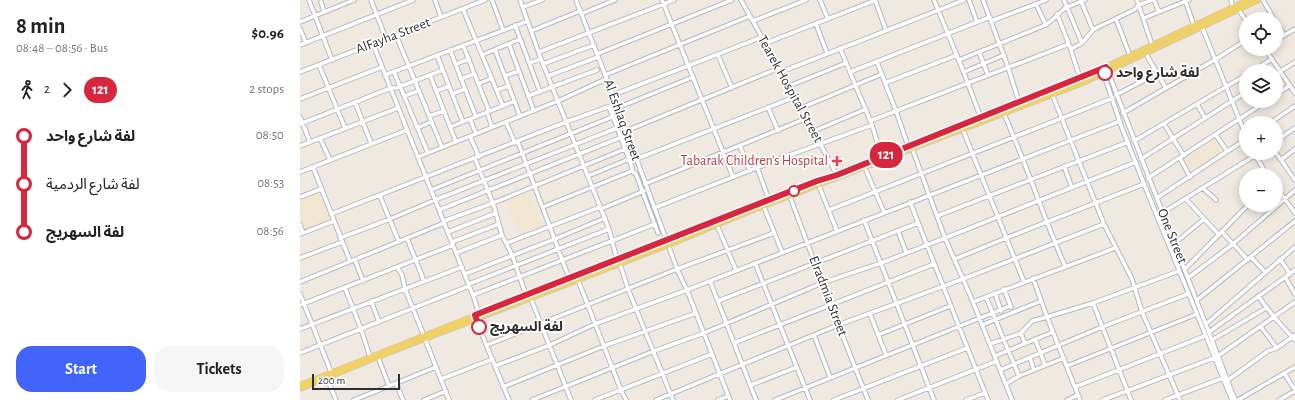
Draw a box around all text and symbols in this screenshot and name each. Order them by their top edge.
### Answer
map controls [1239,12,1283,212]
button: locate [1239,12,1283,56]
text: 8 min [16,15,65,37]
street label: AlFayha Street [354,15,433,57]
text: $0.96 [252,26,284,41]
street label: Tearek Hospital Street [755,33,825,145]
text: 08:48 – 08:56 · Bus [16,42,108,55]
button: layers [1239,64,1283,108]
marker: لفة شارع واحد [1097,65,1113,81]
place label: لفة شارع واحد [1116,65,1199,83]
street label: Al Eshlaq Street [601,77,643,163]
icon: walk [16,79,38,101]
icon: forward [56,79,78,101]
text: 2 [44,83,50,96]
text: 121 [92,83,109,97]
text: 2 stops [249,83,284,96]
button: + [1239,116,1283,160]
text: لفة شارع واحد [46,129,135,144]
text: 08:50 [256,129,284,142]
line badge: 121 [863,142,909,168]
text: 121 [878,148,894,162]
place label: Tabarak Children's Hospital [681,154,828,168]
marker: Tabarak Children's Hospital [831,155,843,167]
button: − [1239,168,1283,212]
text: لفة شارع الردمية [46,177,140,192]
text: 08:53 [257,177,284,190]
unlabelled marker [788,185,800,197]
street label: One Street [1155,207,1190,266]
text: لفة السهريج [46,225,124,240]
text: 08:56 [256,225,284,238]
street label: Elradmia Street [806,254,850,338]
marker: لفة السهريج [471,319,487,335]
place label: لفة السهريج [490,319,563,336]
button: Start [16,346,146,392]
button: Tickets [154,346,284,392]
scale bar [312,372,400,391]
text: 200 m [318,375,345,386]

